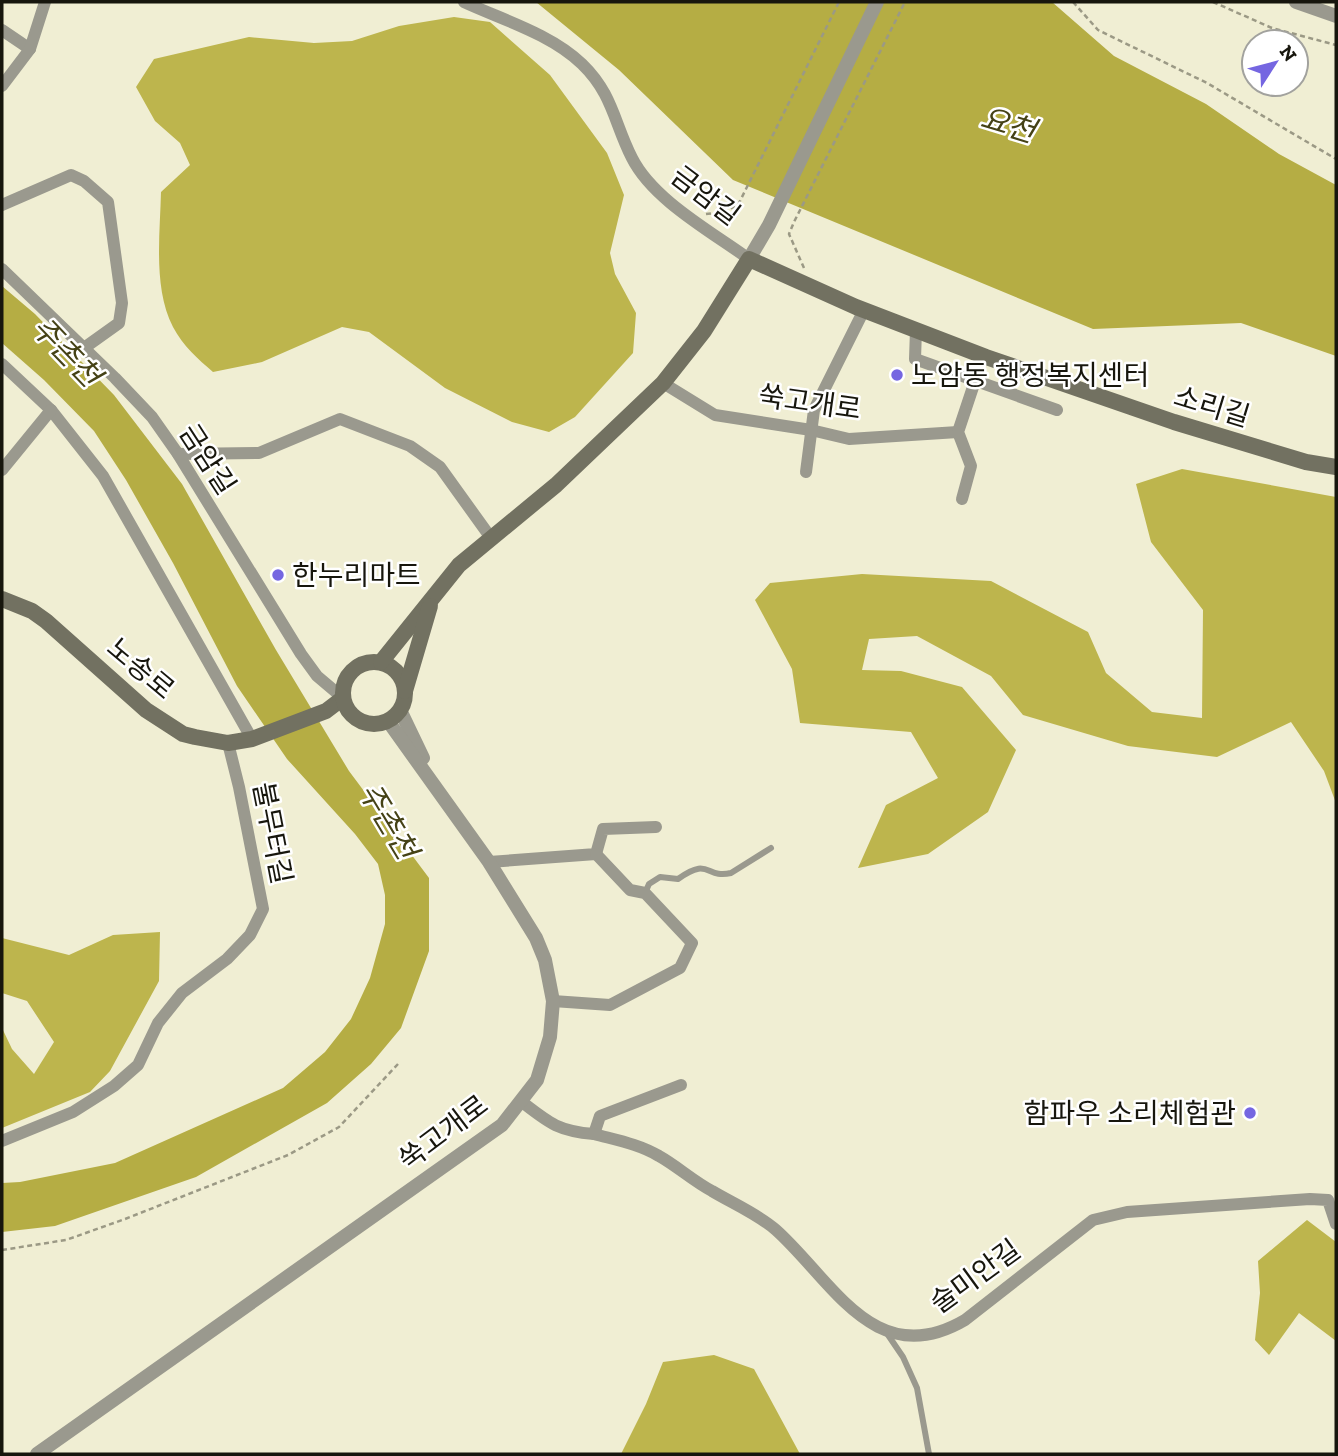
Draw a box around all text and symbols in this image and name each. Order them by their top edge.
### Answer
north arrow [1240,28,1310,98]
text: N [1275,41,1302,66]
water label: 요천 [976,100,1043,151]
street label: 금암길 [665,159,746,232]
water label: 주촌천 [24,310,110,397]
place label: 노암동 행정복지센터 [911,359,1149,392]
marker: 노암동 행정복지센터 [889,367,905,383]
street label: 쑥고개로 [757,379,863,426]
street label: 소리길 [1170,379,1254,434]
street label: 금암길 [173,418,242,501]
place label: 한누리마트 [292,559,421,592]
marker: 한누리마트 [270,567,286,583]
street label: 노송로 [100,631,181,706]
water label: 주촌천 [351,776,426,869]
street label: 불무터길 [246,779,299,887]
street label: 쑥고개로 [392,1088,494,1177]
place label: 함파우 소리체험관 [1024,1097,1236,1130]
marker: 함파우 소리체험관 [1242,1105,1258,1121]
street label: 술미안길 [924,1233,1027,1320]

